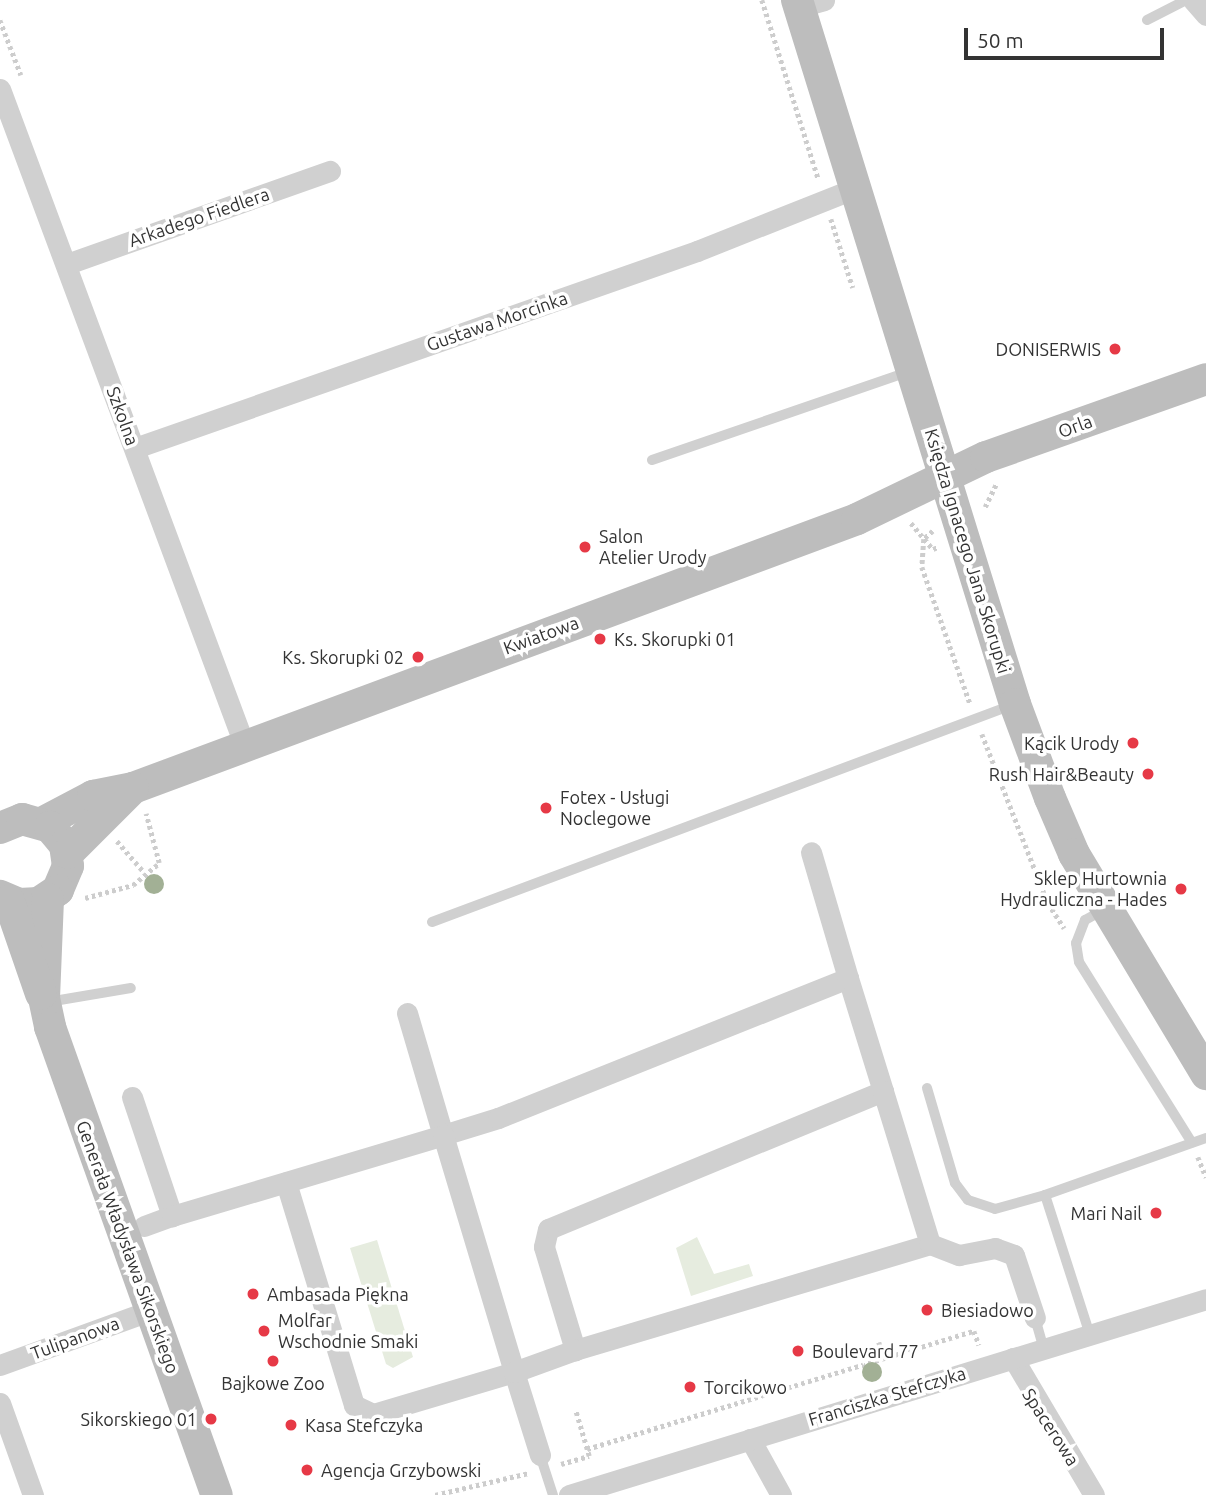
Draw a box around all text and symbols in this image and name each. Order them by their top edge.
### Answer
scale bar [968,14,1168,58]
text: 50 m [977,28,1024,52]
street label: Arkadego Fiedlera [126,183,272,251]
street label: Gustawa Morcinka [424,287,570,355]
place label: DONISERWIS [995,338,1101,360]
marker: DONISERWIS [1107,341,1123,357]
street label: Szkolna [102,384,144,448]
street label: Orla [1055,410,1095,442]
street label: Księdza Ignacego Jana Skorupki [920,426,1016,676]
place label: Salon Atelier Urody [599,526,706,568]
marker: Salon Atelier Urody [577,539,593,555]
street label: Kwiatowa [500,611,582,659]
place label: Ks. Skorupki 01 [614,628,736,650]
marker: Ks. Skorupki 01 [592,631,608,647]
place label: Ks. Skorupki 02 [282,646,404,668]
marker: Ks. Skorupki 02 [410,649,426,665]
place label: Kącik Urody [1024,732,1119,754]
marker: Kącik Urody [1125,735,1141,751]
place label: Rush Hair&Beauty [989,763,1134,785]
marker: Rush Hair&Beauty [1140,766,1156,782]
place label: Fotex - Usługi Noclegowe [560,787,669,830]
marker: Fotex - Usługi Noclegowe [538,800,554,816]
place label: Sklep Hurtownia Hydrauliczna - Hades [1000,868,1167,910]
marker: Sklep Hurtownia Hydrauliczna - Hades [1173,881,1189,897]
street label: Generała Władysława Sikorskiego [72,1118,184,1376]
place label: Mari Nail [1071,1202,1142,1224]
marker: Mari Nail [1148,1205,1164,1221]
place label: Ambasada Piękna [267,1283,409,1305]
marker: Ambasada Piękna [245,1286,261,1302]
place label: Biesiadowo [941,1299,1034,1321]
marker: Biesiadowo [919,1302,935,1318]
place label: Molfar Wschodnie Smaki [278,1310,418,1352]
street label: Tulipanowa [28,1312,122,1364]
marker: Molfar Wschodnie Smaki [256,1323,272,1339]
place label: Boulevard 77 [812,1340,919,1362]
marker: Boulevard 77 [790,1343,806,1359]
marker: Bajkowe Zoo [265,1353,281,1369]
street label: Franciszka Stefczyka [806,1362,968,1430]
place label: Bajkowe Zoo [221,1372,325,1394]
place label: Torcikowo [704,1376,787,1398]
marker: Torcikowo [682,1379,698,1395]
street label: Spacerowa [1018,1384,1084,1470]
place label: Sikorskiego 01 [81,1408,197,1430]
marker: Sikorskiego 01 [203,1411,219,1427]
place label: Kasa Stefczyka [305,1414,423,1436]
marker: Kasa Stefczyka [283,1417,299,1433]
place label: Agencja Grzybowski [321,1459,481,1481]
marker: Agencja Grzybowski [299,1462,315,1478]

